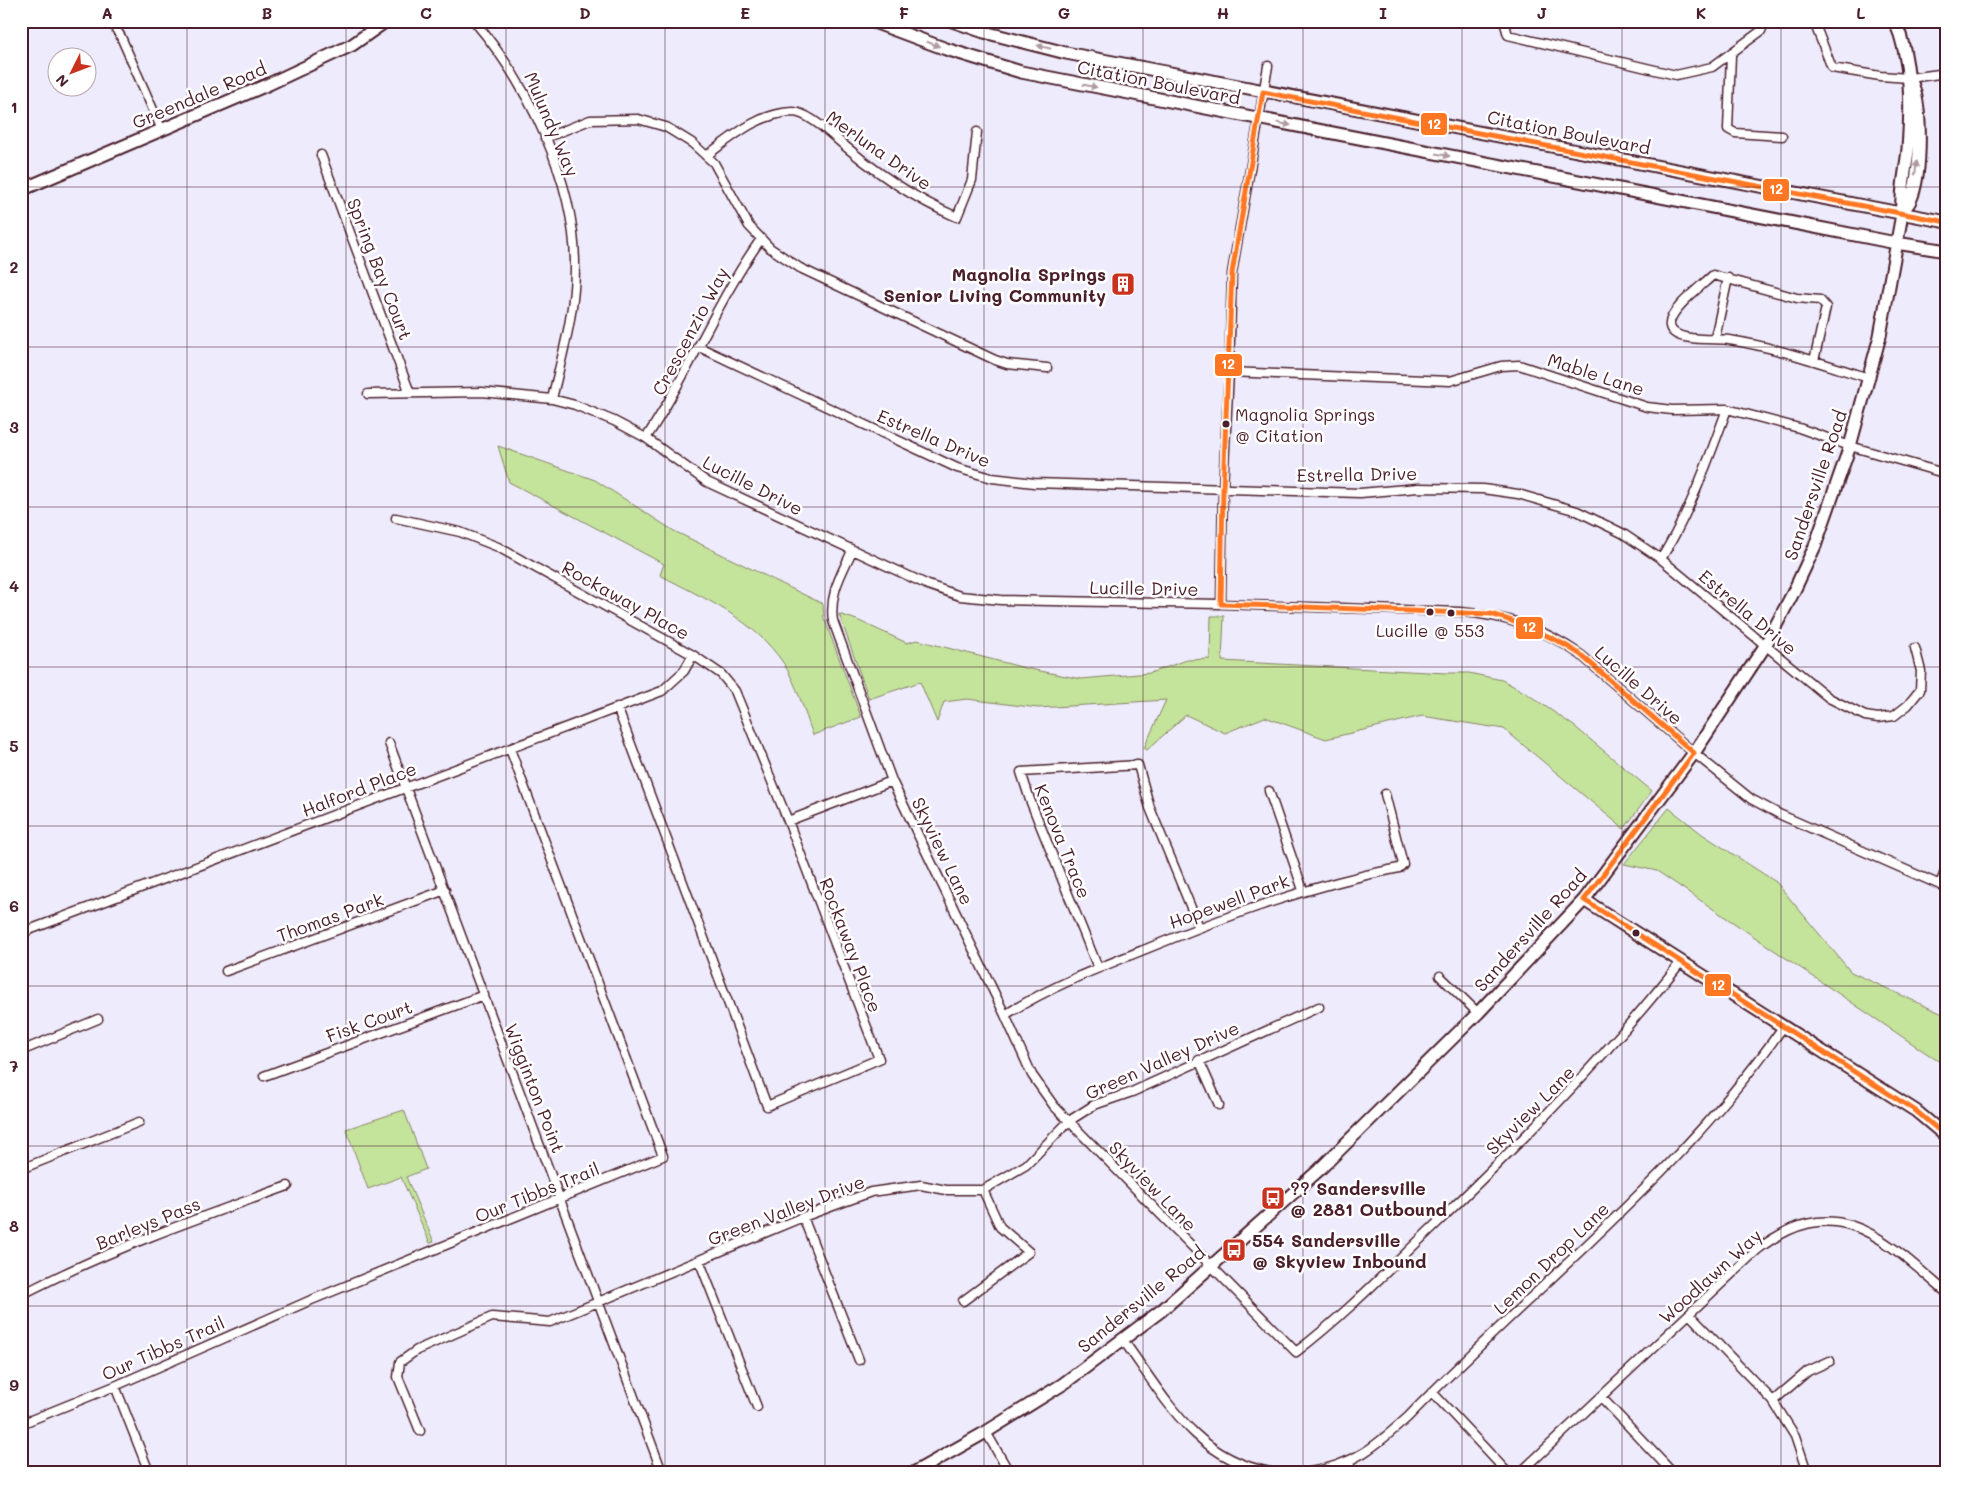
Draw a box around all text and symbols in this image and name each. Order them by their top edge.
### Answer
text: A [101,2,113,23]
text: B [262,2,272,23]
text: C [420,2,432,23]
text: D [579,2,591,23]
text: E [740,2,750,23]
text: F [899,2,909,23]
text: G [1058,2,1070,23]
text: H [1217,2,1229,23]
text: I [1379,2,1387,23]
text: J [1537,2,1547,23]
text: K [1696,2,1706,23]
text: L [1856,2,1866,23]
one-way arrow [926,41,940,49]
one-way arrow [1037,43,1052,51]
north arrow [48,48,98,98]
street label: Citation Boulevard [1075,54,1243,110]
street label: Greendale Road [128,56,270,134]
street label: Mulundy Way [519,68,585,180]
text: N [51,71,73,91]
one-way arrow [1082,83,1098,91]
text: 1 [10,96,18,117]
street label: Citation Boulevard [1485,104,1653,160]
street label: Merluna Drive [822,105,936,195]
line badge: 12 [1420,112,1448,136]
text: 12 [1427,114,1441,133]
one-way arrow [1276,121,1292,129]
one-way arrow [1436,151,1451,159]
one-way arrow [1912,160,1920,176]
line badge: 12 [1762,178,1790,202]
text: 12 [1769,179,1783,198]
street label: Spring Bay Court [342,195,418,343]
text: 2 [10,256,19,277]
place label: Magnolia Springs Senior Living Community [884,262,1106,307]
street label: Crescenzio Way [646,263,734,399]
building icon: Magnolia Springs Senior Living Community [1110,271,1136,297]
street label: Mable Lane [1545,347,1647,401]
line badge: 12 [1214,353,1243,377]
text: 12 [1221,354,1235,373]
street label: Estrella Drive [874,403,994,473]
place label: Magnolia Springs @ Citation [1235,403,1375,446]
street label: Sandersville Road [1778,407,1852,563]
text: 3 [9,416,19,437]
marker: Magnolia Springs @ Citation [1221,419,1231,429]
street label: Lucille Drive [699,450,807,520]
street label: Estrella Drive [1296,461,1418,487]
street label: Rockaway Place [558,555,694,645]
street label: Estrella Drive [1694,564,1802,660]
text: 4 [9,575,19,596]
street label: Lucille Drive [1089,575,1199,601]
marker: Lucille @ 553 [1425,607,1435,617]
unlabelled marker [1446,608,1456,618]
line badge: 12 [1515,616,1544,640]
text: 12 [1522,617,1536,636]
place label: Lucille @ 553 [1376,619,1484,641]
street label: Lucille Drive [1590,640,1688,730]
text: 5 [9,735,19,756]
street label: Halford Place [298,756,420,822]
street label: Kenova Trace [1029,780,1097,902]
street label: Skyview Lane [907,793,979,909]
street label: Sandersville Road [1468,863,1592,997]
street label: Hopewell Park [1165,868,1293,934]
street label: Rockaway Place [814,874,888,1016]
street label: Thomas Park [273,887,387,947]
text: 6 [9,895,19,916]
unlabelled marker [1631,928,1641,938]
line badge: 12 [1704,973,1732,997]
text: 12 [1711,975,1725,994]
street label: Fisk Court [323,994,415,1048]
street label: Green Valley Drive [1081,1015,1243,1105]
street label: Wigginton Point [499,1020,571,1156]
text: 7 [10,1055,19,1076]
street label: Skyview Lane [1480,1060,1580,1160]
street label: Skyview Lane [1104,1136,1202,1236]
street label: Our Tibbs Trail [471,1156,603,1228]
street label: Green Valley Drive [704,1169,868,1251]
place label: ?? Sandersville @ 2881 Outbound [1290,1176,1447,1221]
bus stop icon: ?? Sandersville @ 2881 Outbound [1260,1185,1286,1211]
street label: Barleys Pass [92,1191,204,1255]
street label: Lemon Drop Lane [1488,1197,1614,1319]
text: 8 [9,1215,19,1236]
street label: Woodlawn Way [1654,1223,1766,1329]
place label: 554 Sandersville @ Skyview Inbound [1252,1228,1426,1273]
bus stop icon: 554 Sandersville @ Skyview Inbound [1221,1237,1247,1263]
street label: Sandersville Road [1072,1240,1210,1358]
street label: Our Tibbs Trail [98,1310,228,1386]
text: 9 [9,1374,19,1395]

